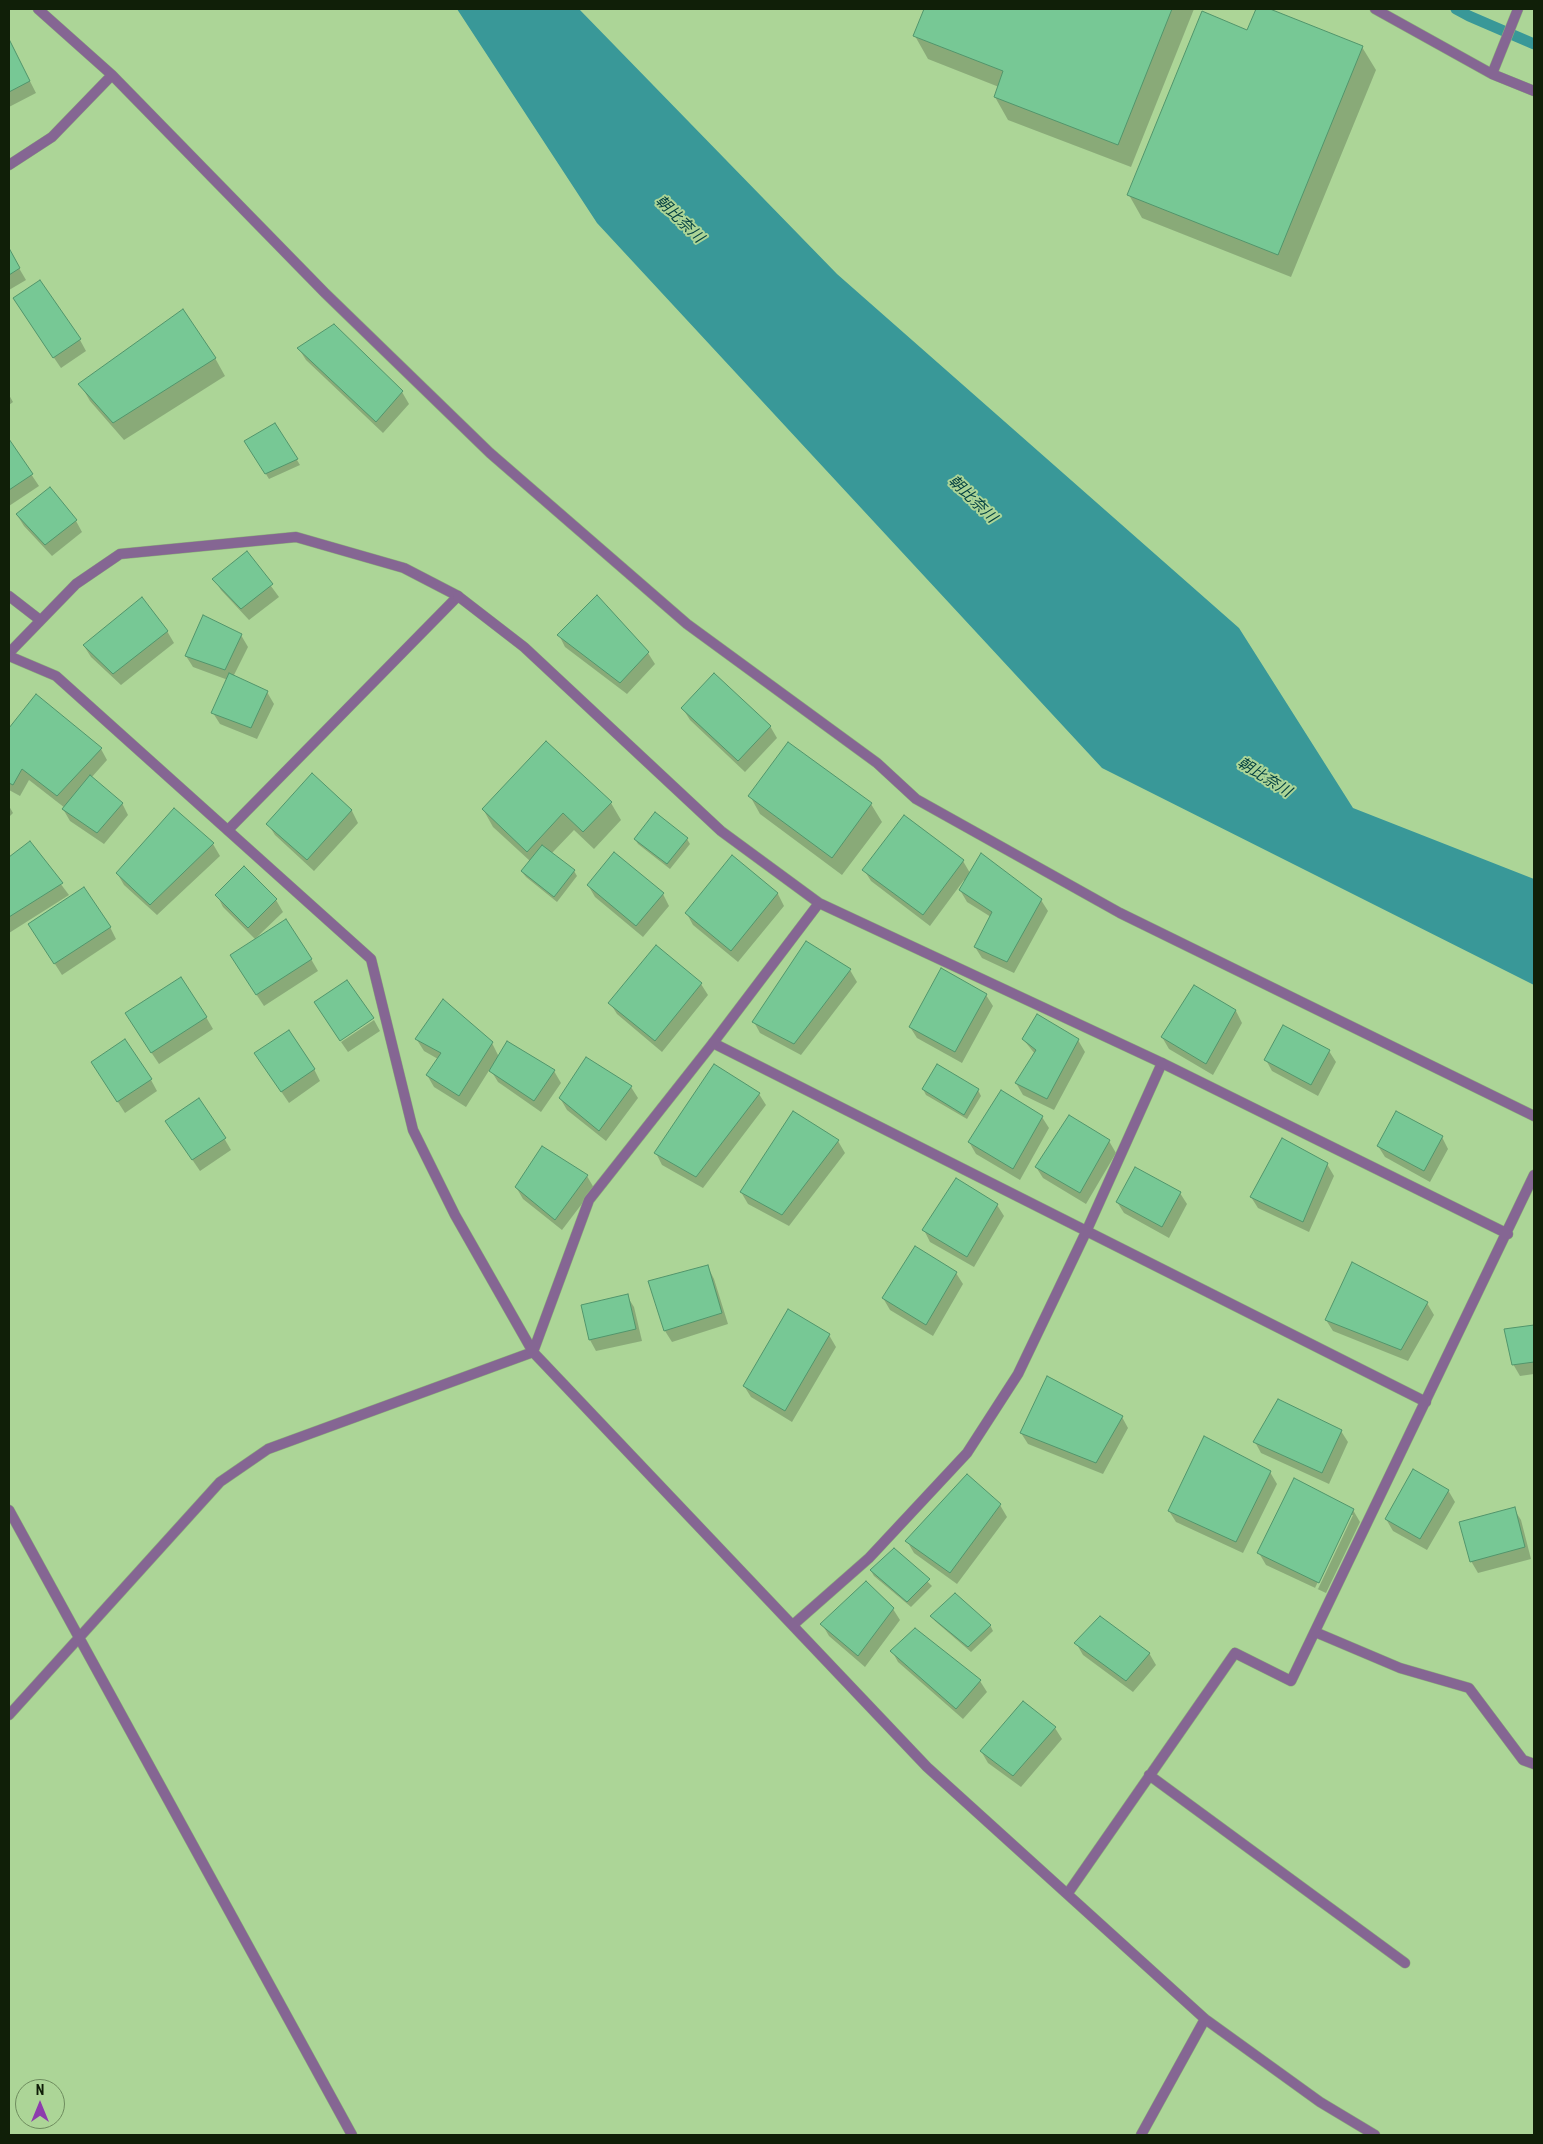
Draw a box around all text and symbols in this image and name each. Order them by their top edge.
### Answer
water label: 朝比奈川 [651,193,707,247]
water label: 朝比奈川 [944,473,1000,527]
water label: 朝比奈川 [1234,754,1294,802]
north arrow [15,2079,65,2129]
text: N [36,2082,44,2098]

